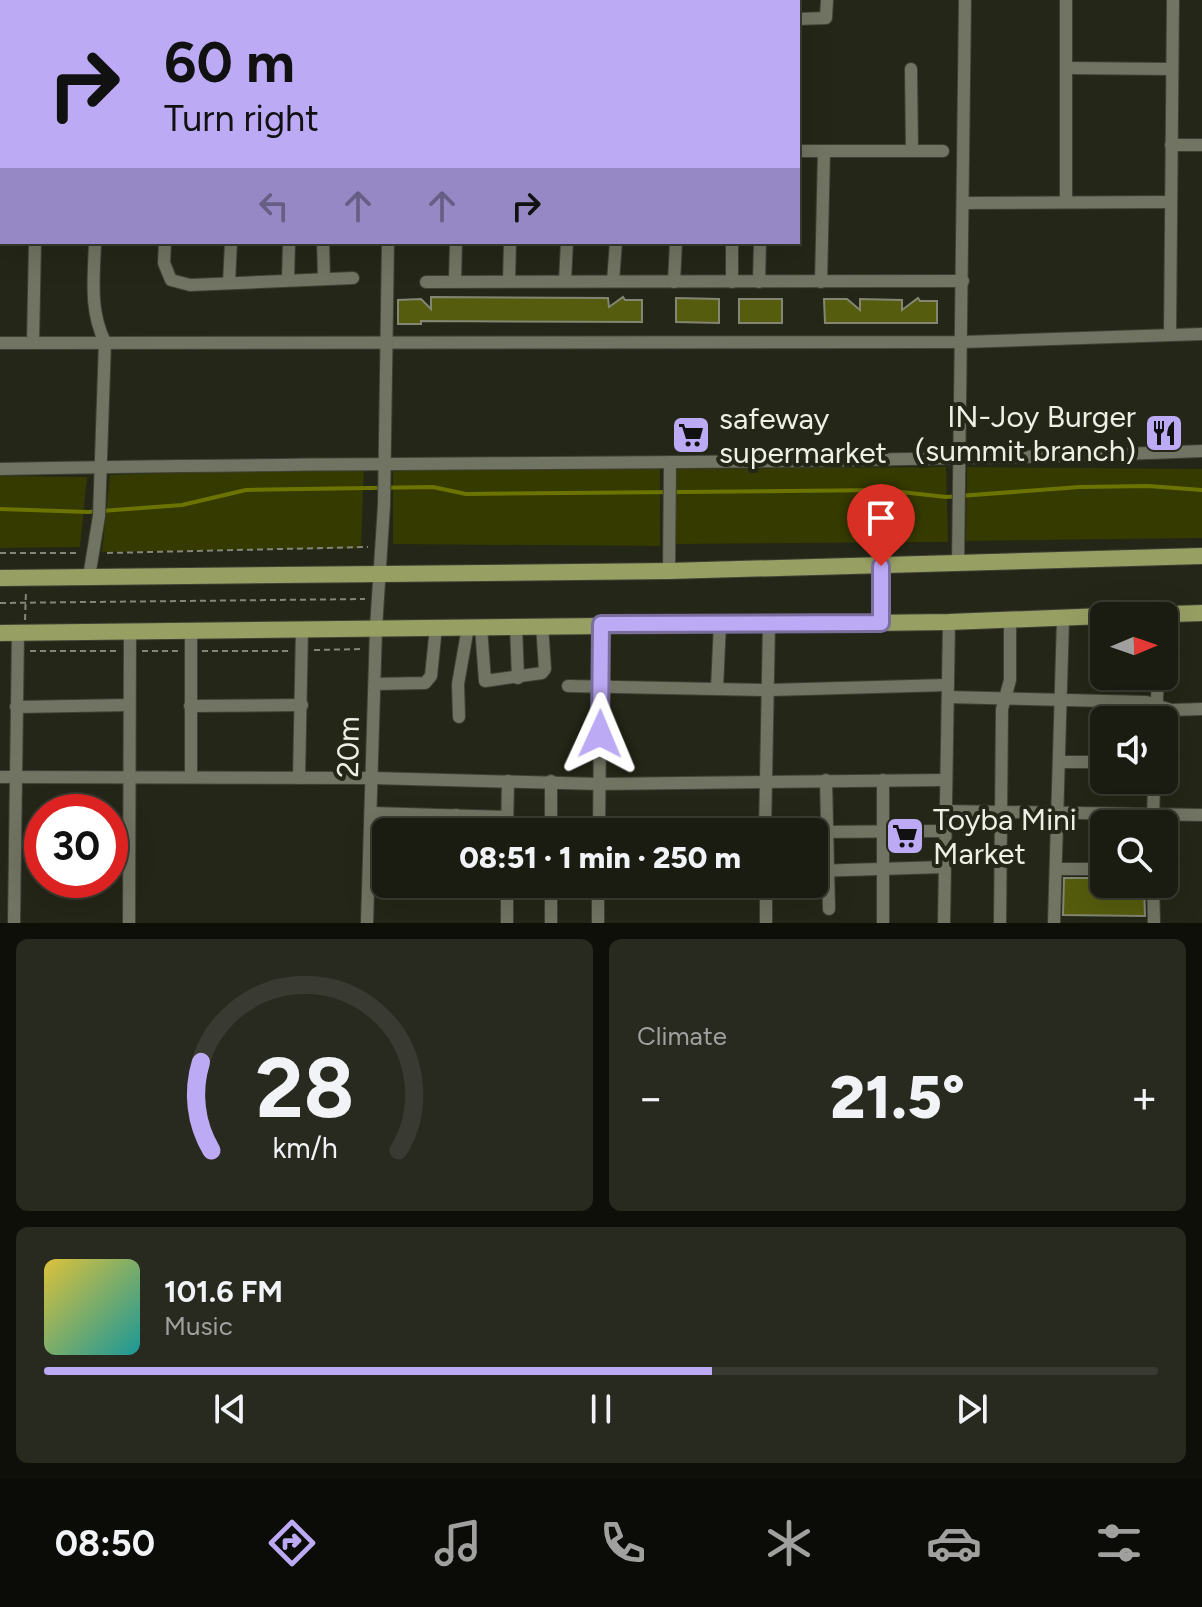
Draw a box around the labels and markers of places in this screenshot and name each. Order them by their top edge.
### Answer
place label: IN-Joy Burger (summit branch) [915,398,1136,469]
place label: safeway supermarket [719,400,887,471]
restaurant icon: IN-Joy Burger (summit branch) [1143,412,1185,454]
supermarket icon: safeway supermarket [670,414,712,456]
pin [847,484,915,566]
place label: Toyba Mini Market [933,801,1077,872]
supermarket icon: Toyba Mini Market [884,815,926,857]

